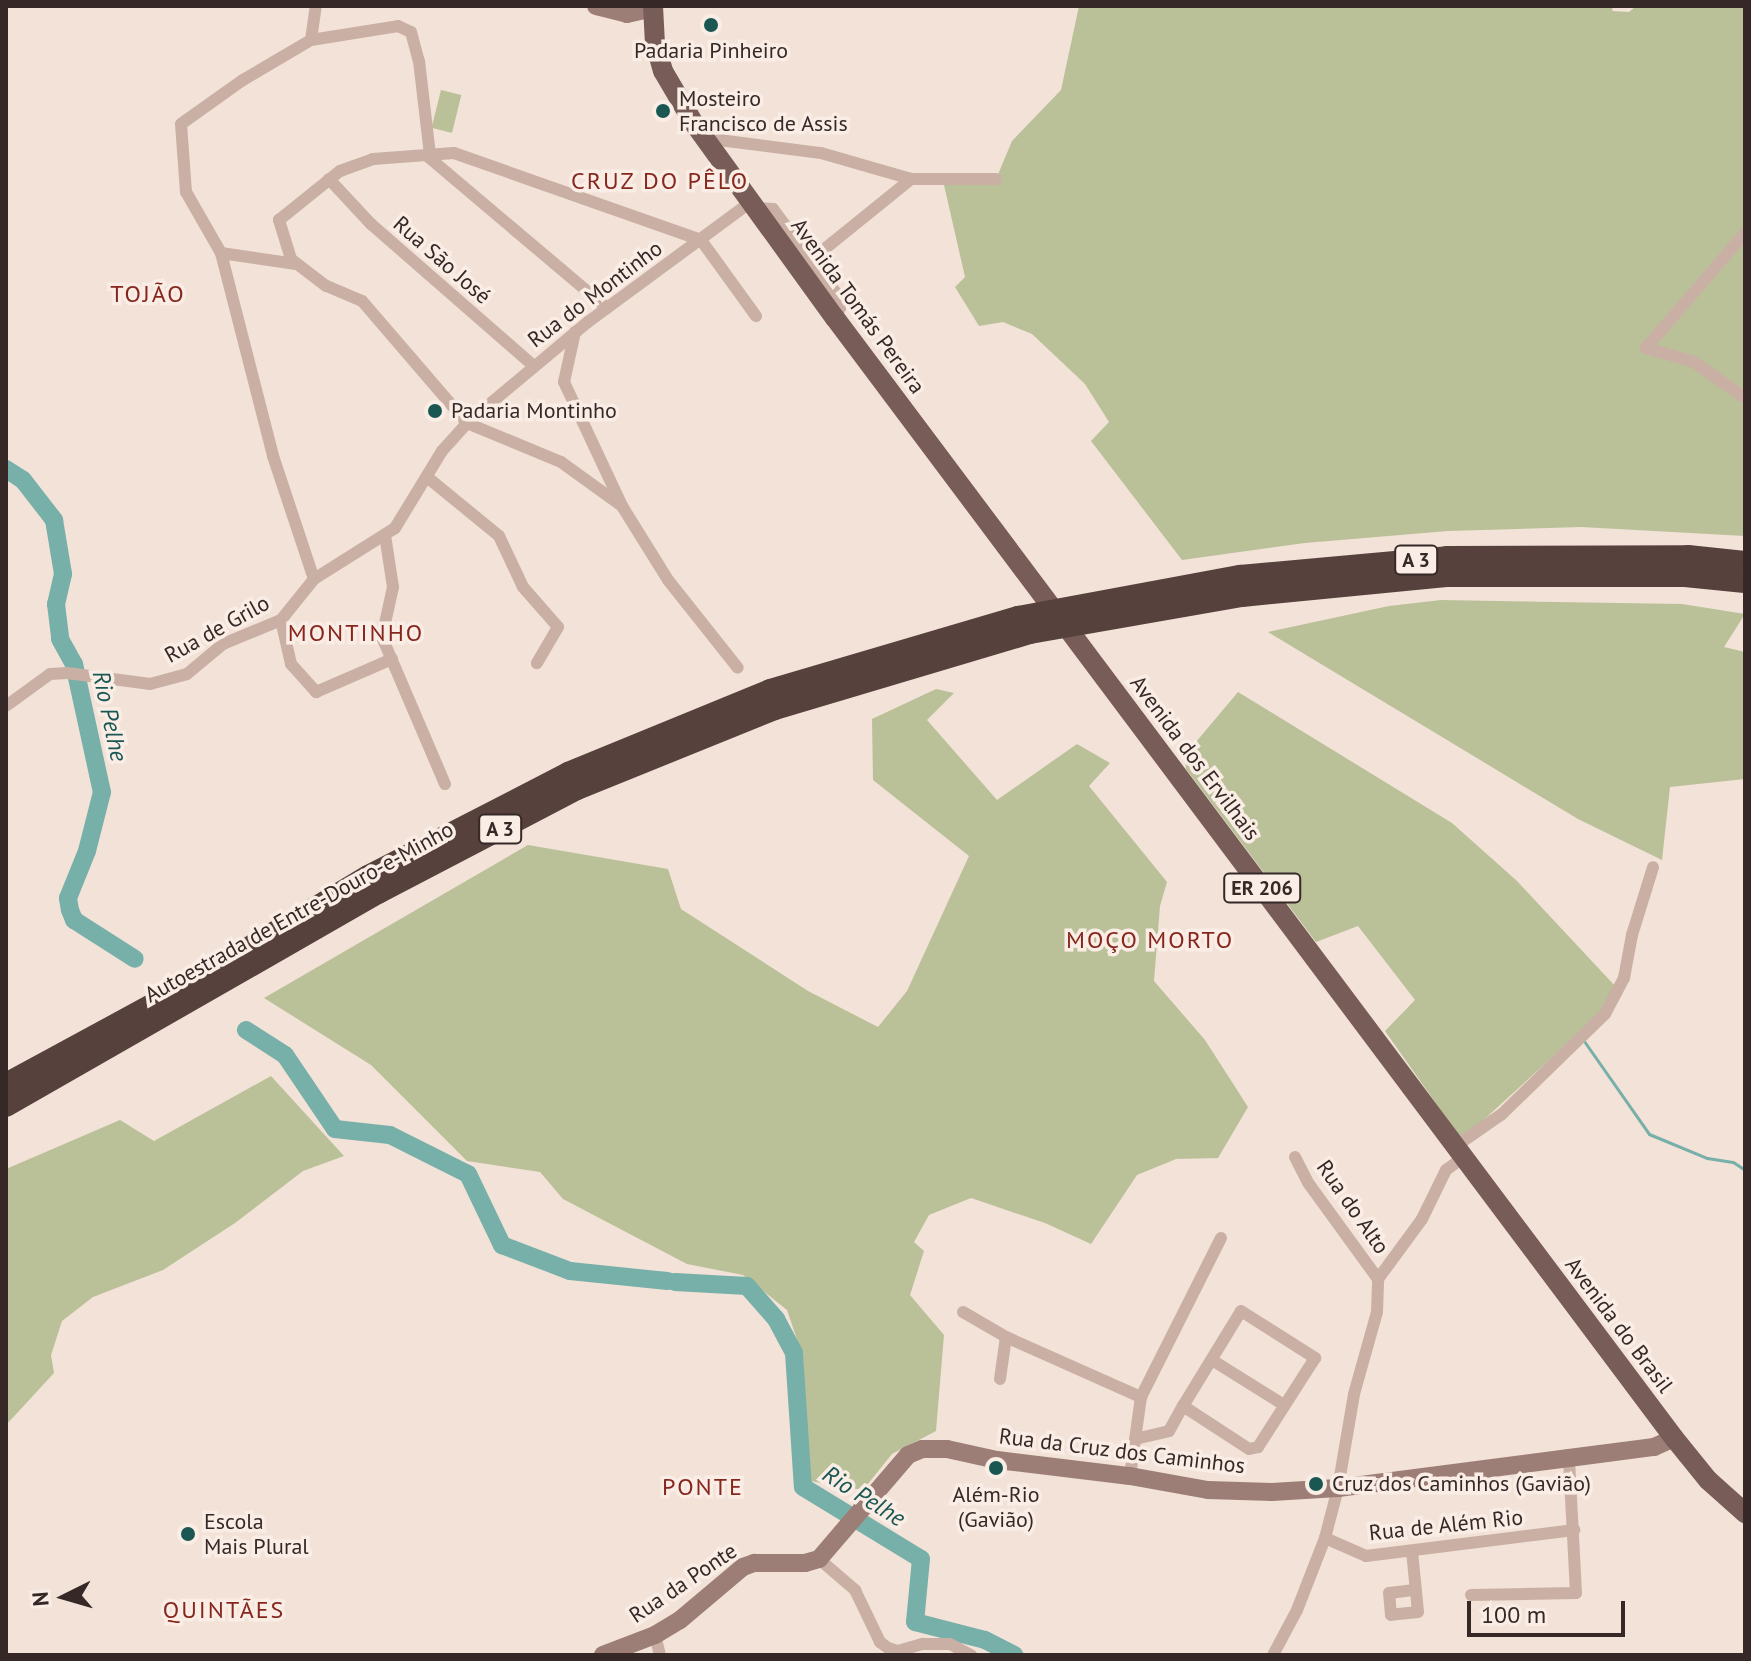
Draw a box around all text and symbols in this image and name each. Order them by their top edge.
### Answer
marker: Padaria Pinheiro [702,16,720,34]
place label: Padaria Pinheiro [634,38,788,64]
place label: Mosteiro Francisco de Assis [679,85,848,136]
marker: Mosteiro Francisco de Assis [654,102,672,120]
district label: CRUZ DO PÊLO [570,167,750,195]
street label: Rua São José [388,211,496,309]
street label: Avenida Tomás Pereira [785,213,931,399]
street label: Rua do Montinho [523,235,667,353]
district label: TOJÃO [110,280,186,308]
place label: Padaria Montinho [451,398,617,424]
marker: Padaria Montinho [426,402,444,420]
road number: A 3 [1392,544,1440,576]
street label: Rua de Grilo [160,589,274,669]
district label: MONTINHO [288,619,424,647]
water label: Rio Pelhe [86,668,134,764]
street label: Avenida dos Ervilhais [1125,670,1265,846]
road number: A 3 [476,813,524,845]
street label: Autoestrada de Entre-Douro-e-Minho [140,816,458,1008]
road number: ER 206 [1222,872,1302,904]
district label: MOÇO MORTO [1066,926,1234,954]
street label: Rua do Alto [1311,1155,1395,1259]
street label: Avenida do Brasil [1560,1252,1678,1398]
street label: Rua da Cruz dos Caminhos [997,1423,1247,1479]
water label: Rio Pelhe [817,1459,911,1533]
marker: Além-Rio (Gavião) [987,1459,1005,1477]
place label: Cruz dos Caminhos (Gavião) [1332,1471,1592,1497]
district label: PONTE [662,1473,744,1501]
marker: Cruz dos Caminhos (Gavião) [1307,1475,1325,1493]
place label: Além-Rio (Gavião) [952,1481,1040,1532]
street label: Rua de Além Rio [1367,1504,1525,1546]
place label: Escola Mais Plural [204,1508,309,1560]
marker: Escola Mais Plural [179,1525,197,1543]
street label: Rua da Ponte [624,1537,742,1629]
north arrow [24,1557,104,1637]
scale bar [1471,1585,1629,1635]
text: N [26,1591,55,1608]
district label: QUINTÃES [163,1596,285,1624]
text: 100 m [1481,1599,1546,1630]

